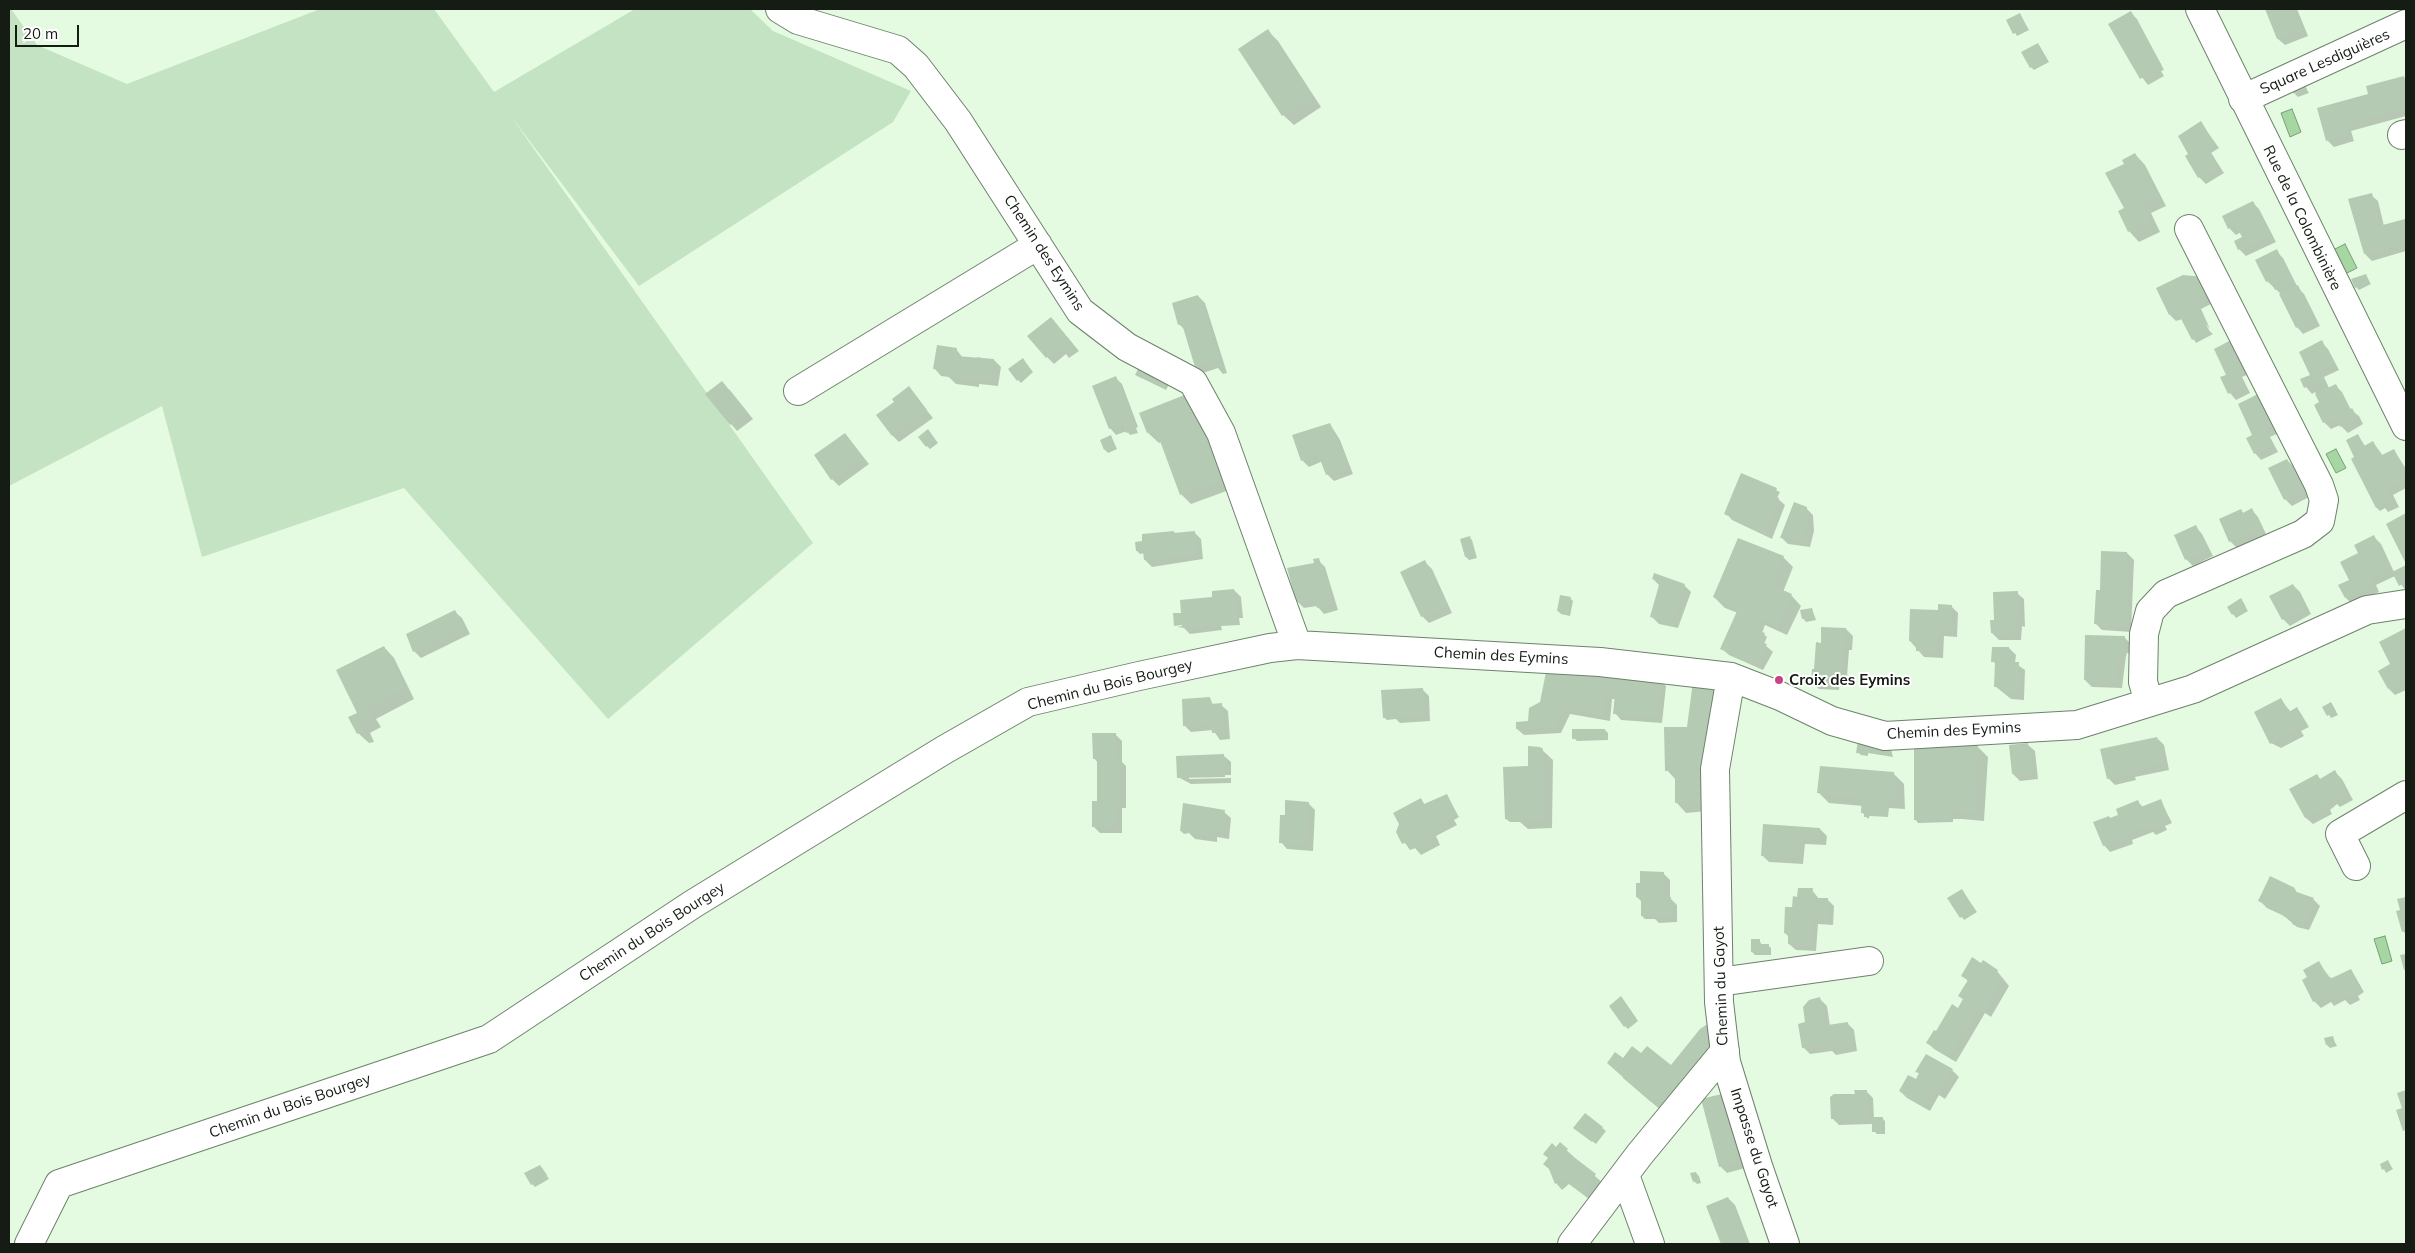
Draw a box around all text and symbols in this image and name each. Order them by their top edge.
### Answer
scale bar [18,15,81,47]
text: 20 m [23,24,58,43]
street label: Square Lesdiguières [2257,25,2393,99]
street label: Rue de la Colombinière [2259,143,2345,293]
street label: Chemin des Eymins [1000,192,1088,314]
street label: Chemin des Eymins [1433,643,1569,669]
street label: Chemin du Bois Bourgey [1025,656,1195,714]
place label: Croix des Eymins [1789,671,1910,689]
marker: Croix des Eymins [1773,674,1785,686]
street label: Chemin des Eymins [1886,718,2022,744]
street label: Chemin du Bois Bourgey [576,878,728,986]
street label: Chemin du Gayot [1710,926,1732,1046]
street label: Chemin du Bois Bourgey [207,1070,373,1142]
street label: Impasse du Gayot [1726,1086,1782,1210]

